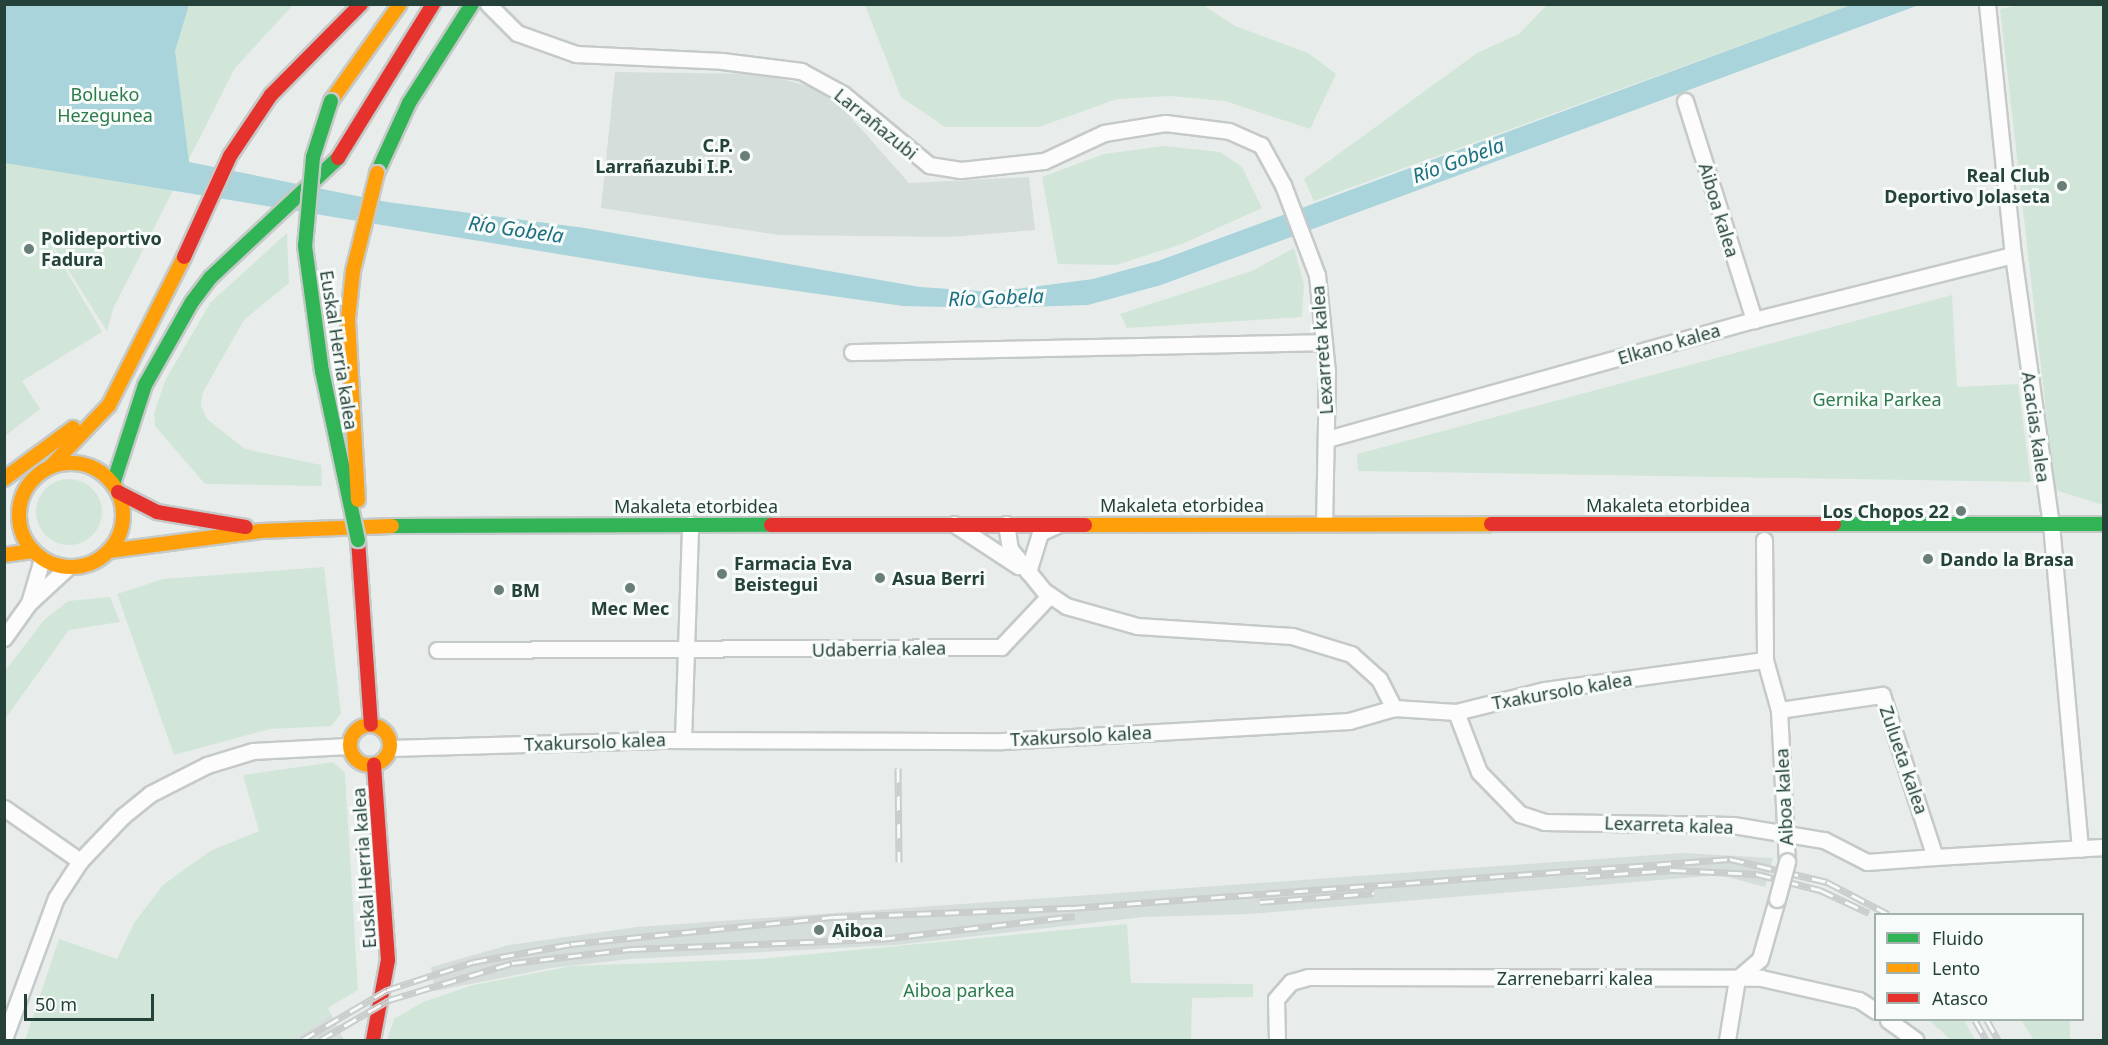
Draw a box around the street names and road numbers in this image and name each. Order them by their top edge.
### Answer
street label: Larrañazubi [830,84,922,164]
street label: Aiboa kalea [1694,160,1744,260]
street label: Euskal Herria kalea [316,269,362,431]
street label: Lexarreta kalea [1307,285,1337,415]
street label: Elkano kalea [1615,319,1723,369]
street label: Acacias kalea [2018,370,2054,484]
street label: Makaleta etorbidea [1100,494,1264,516]
street label: Makaleta etorbidea [1586,494,1750,516]
street label: Makaleta etorbidea [614,495,778,517]
street label: Udaberria kalea [812,637,946,661]
street label: Txakursolo kalea [1490,668,1634,714]
street label: Zulueta kalea [1875,703,1933,817]
street label: Txakursolo kalea [1010,722,1152,750]
street label: Txakursolo kalea [524,729,666,755]
street label: Aiboa kalea [1771,748,1797,846]
street label: Euskal Herria kalea [348,787,380,949]
street label: Lexarreta kalea [1604,812,1734,838]
street label: Zarrenebarri kalea [1497,967,1653,989]

